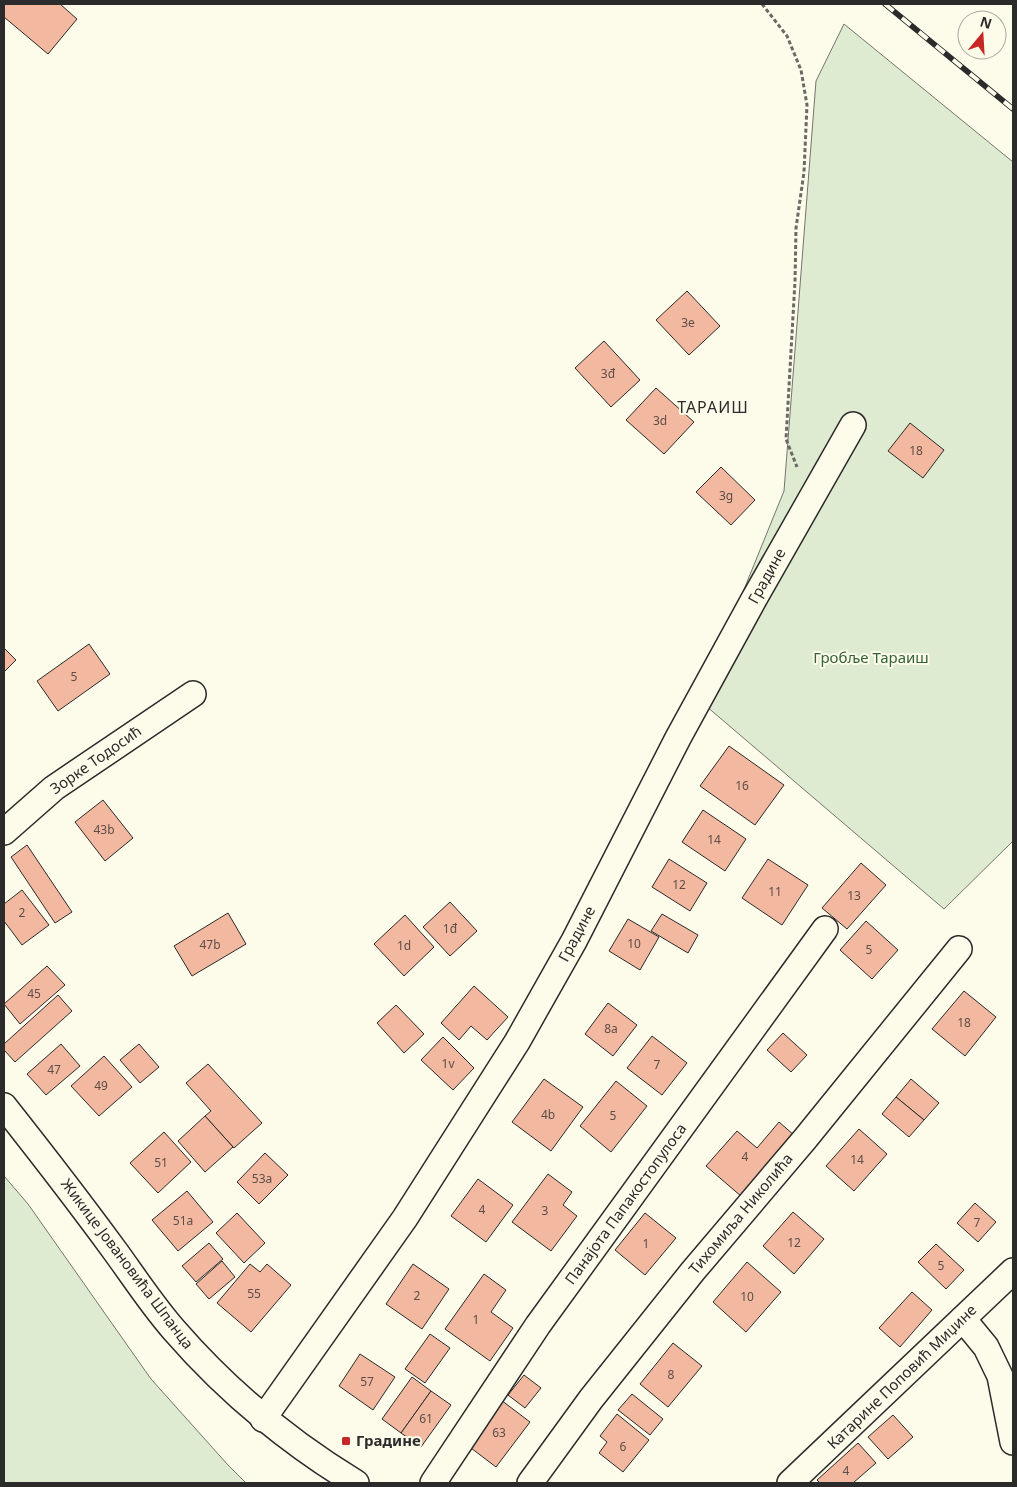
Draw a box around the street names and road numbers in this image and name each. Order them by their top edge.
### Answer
street label: Градине [743,544,790,607]
street label: Зорке Тодосић [46,720,145,798]
street label: Градине [553,902,599,965]
street label: Панајота Папакостопулоса [560,1119,690,1288]
street label: Тихомиља Николића [684,1149,797,1278]
street label: Жикице Јовановића Шпанца [57,1174,198,1353]
street label: Катарине Поповић Миџине [822,1300,980,1453]

